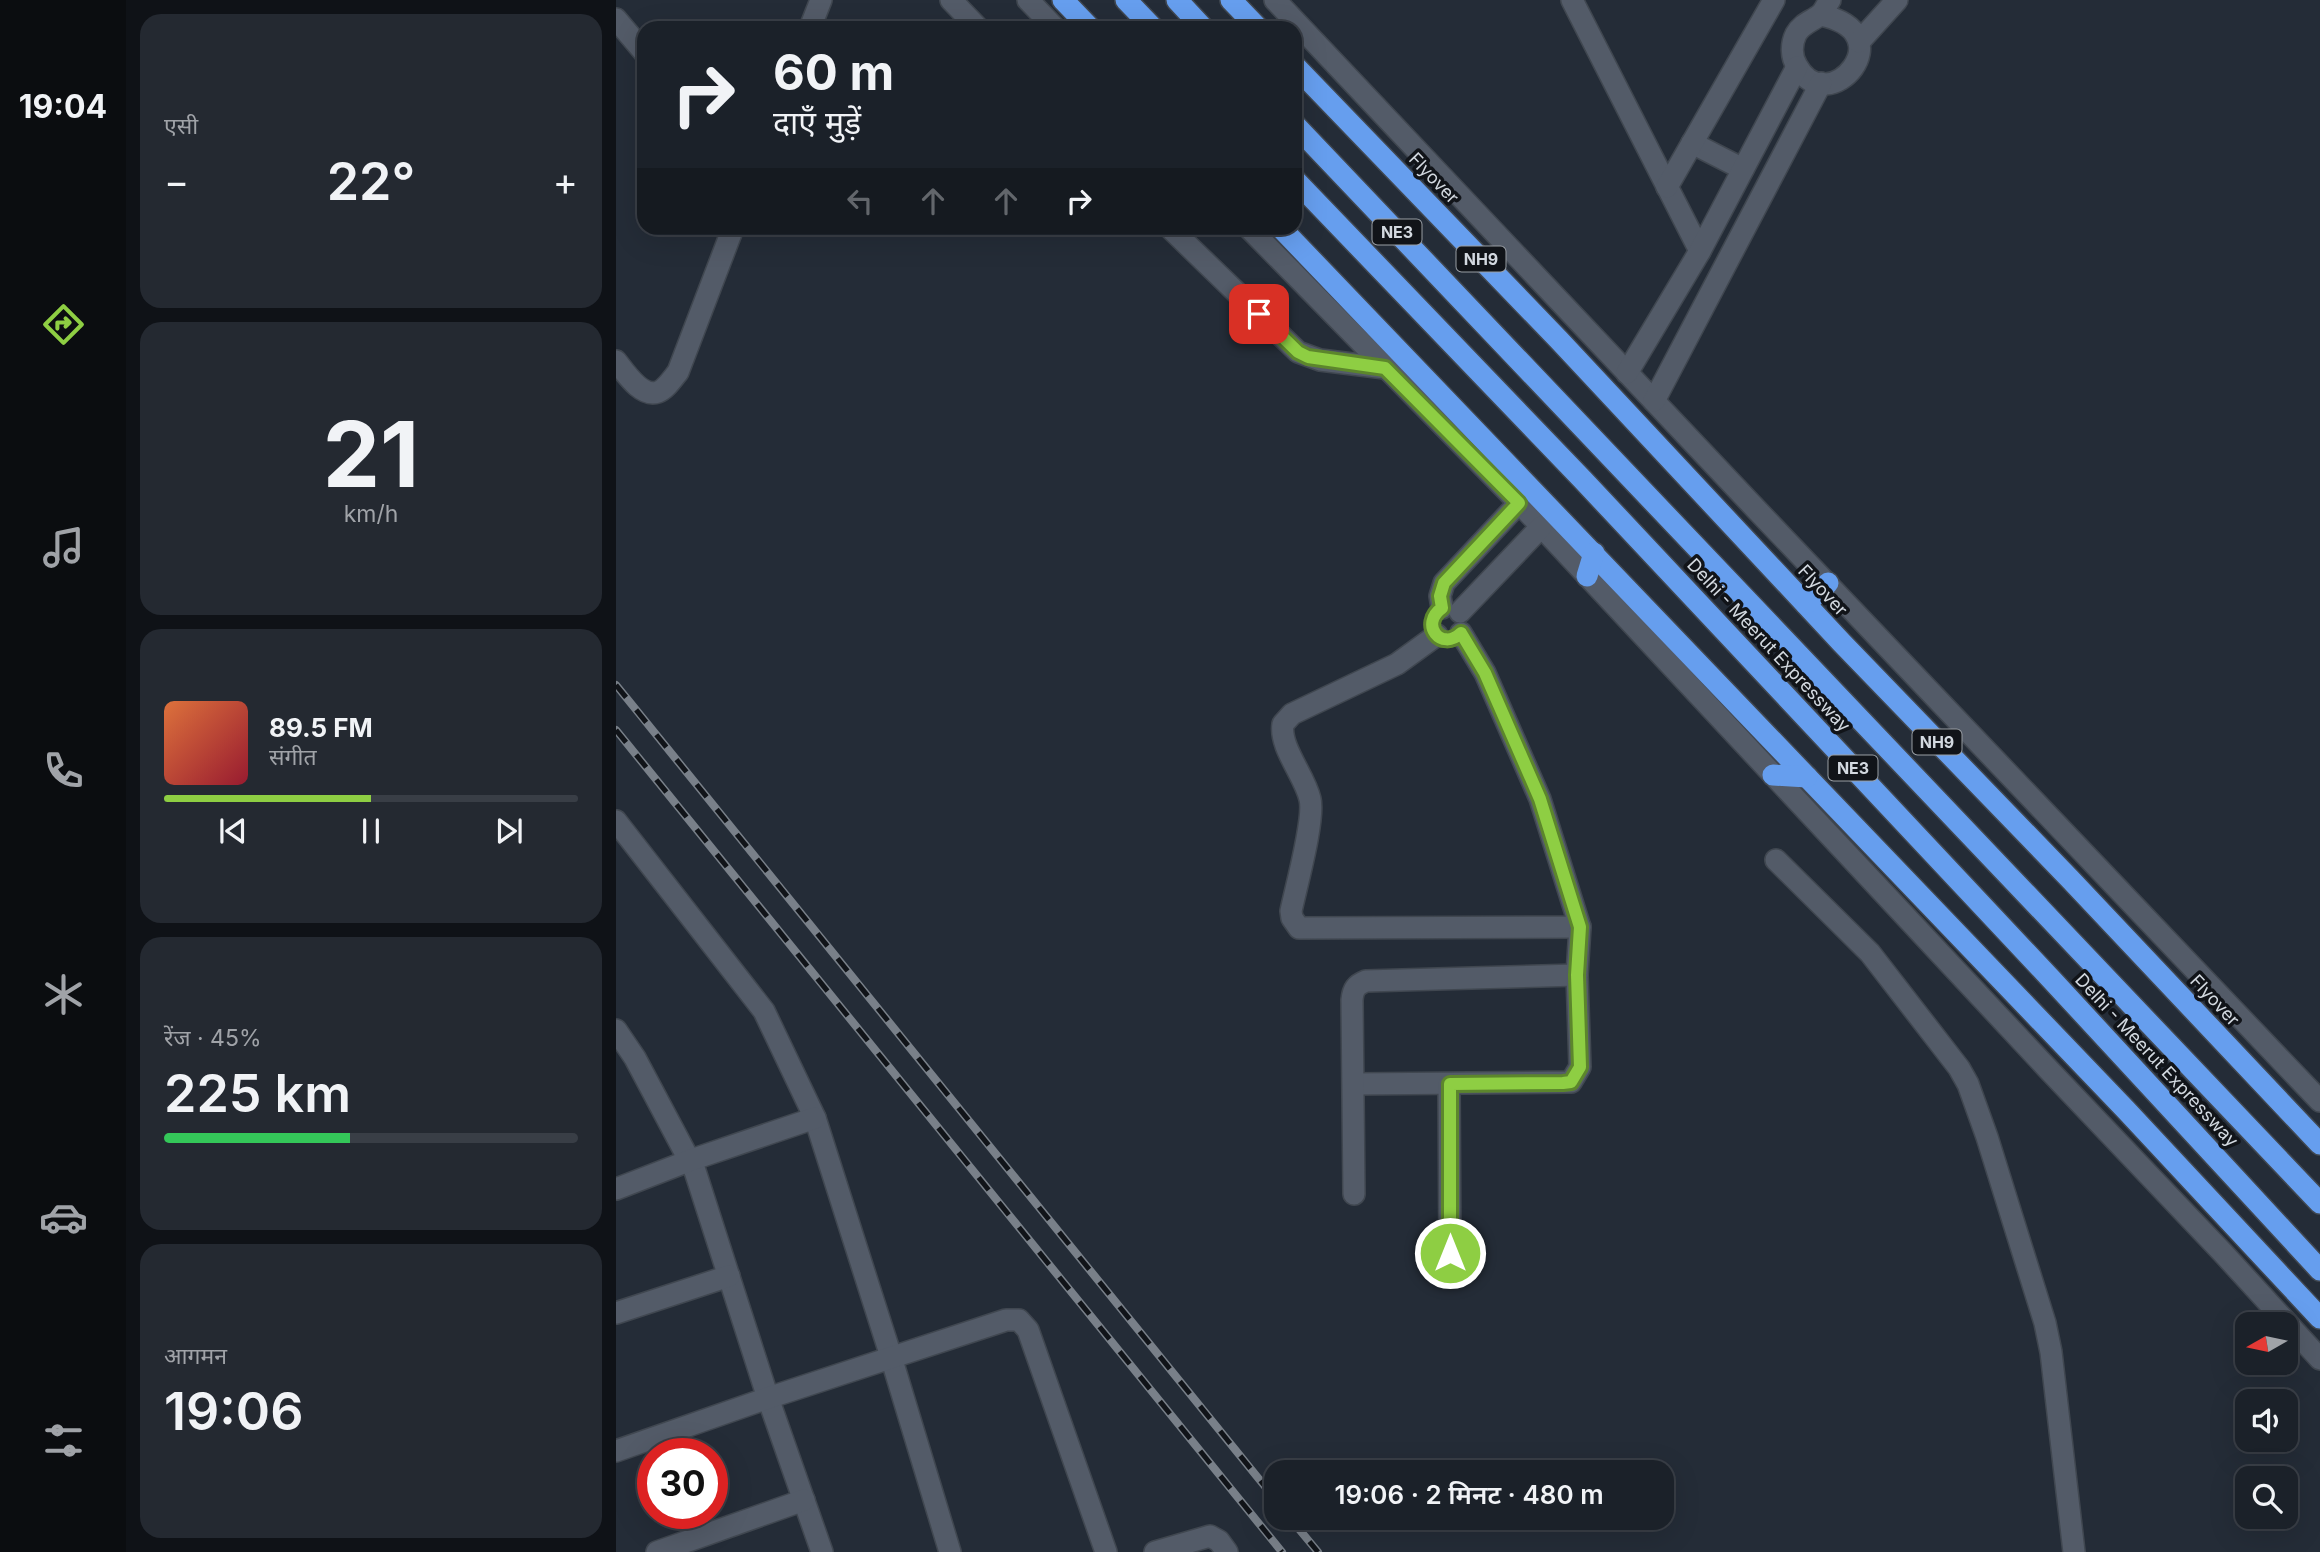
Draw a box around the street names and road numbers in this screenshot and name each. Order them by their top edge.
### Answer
street label: Flyover [1405,148,1463,208]
road number: NE3 [1372,220,1422,244]
road number: NH9 [1456,246,1506,272]
street label: Delhi - Meerut Expressway [1683,554,1855,736]
street label: Flyover [1794,560,1852,620]
road number: NH9 [1912,730,1962,754]
road number: NE3 [1828,755,1878,780]
street label: Delhi - Meerut Expressway [2071,969,2243,1151]
street label: Flyover [2186,970,2244,1030]

